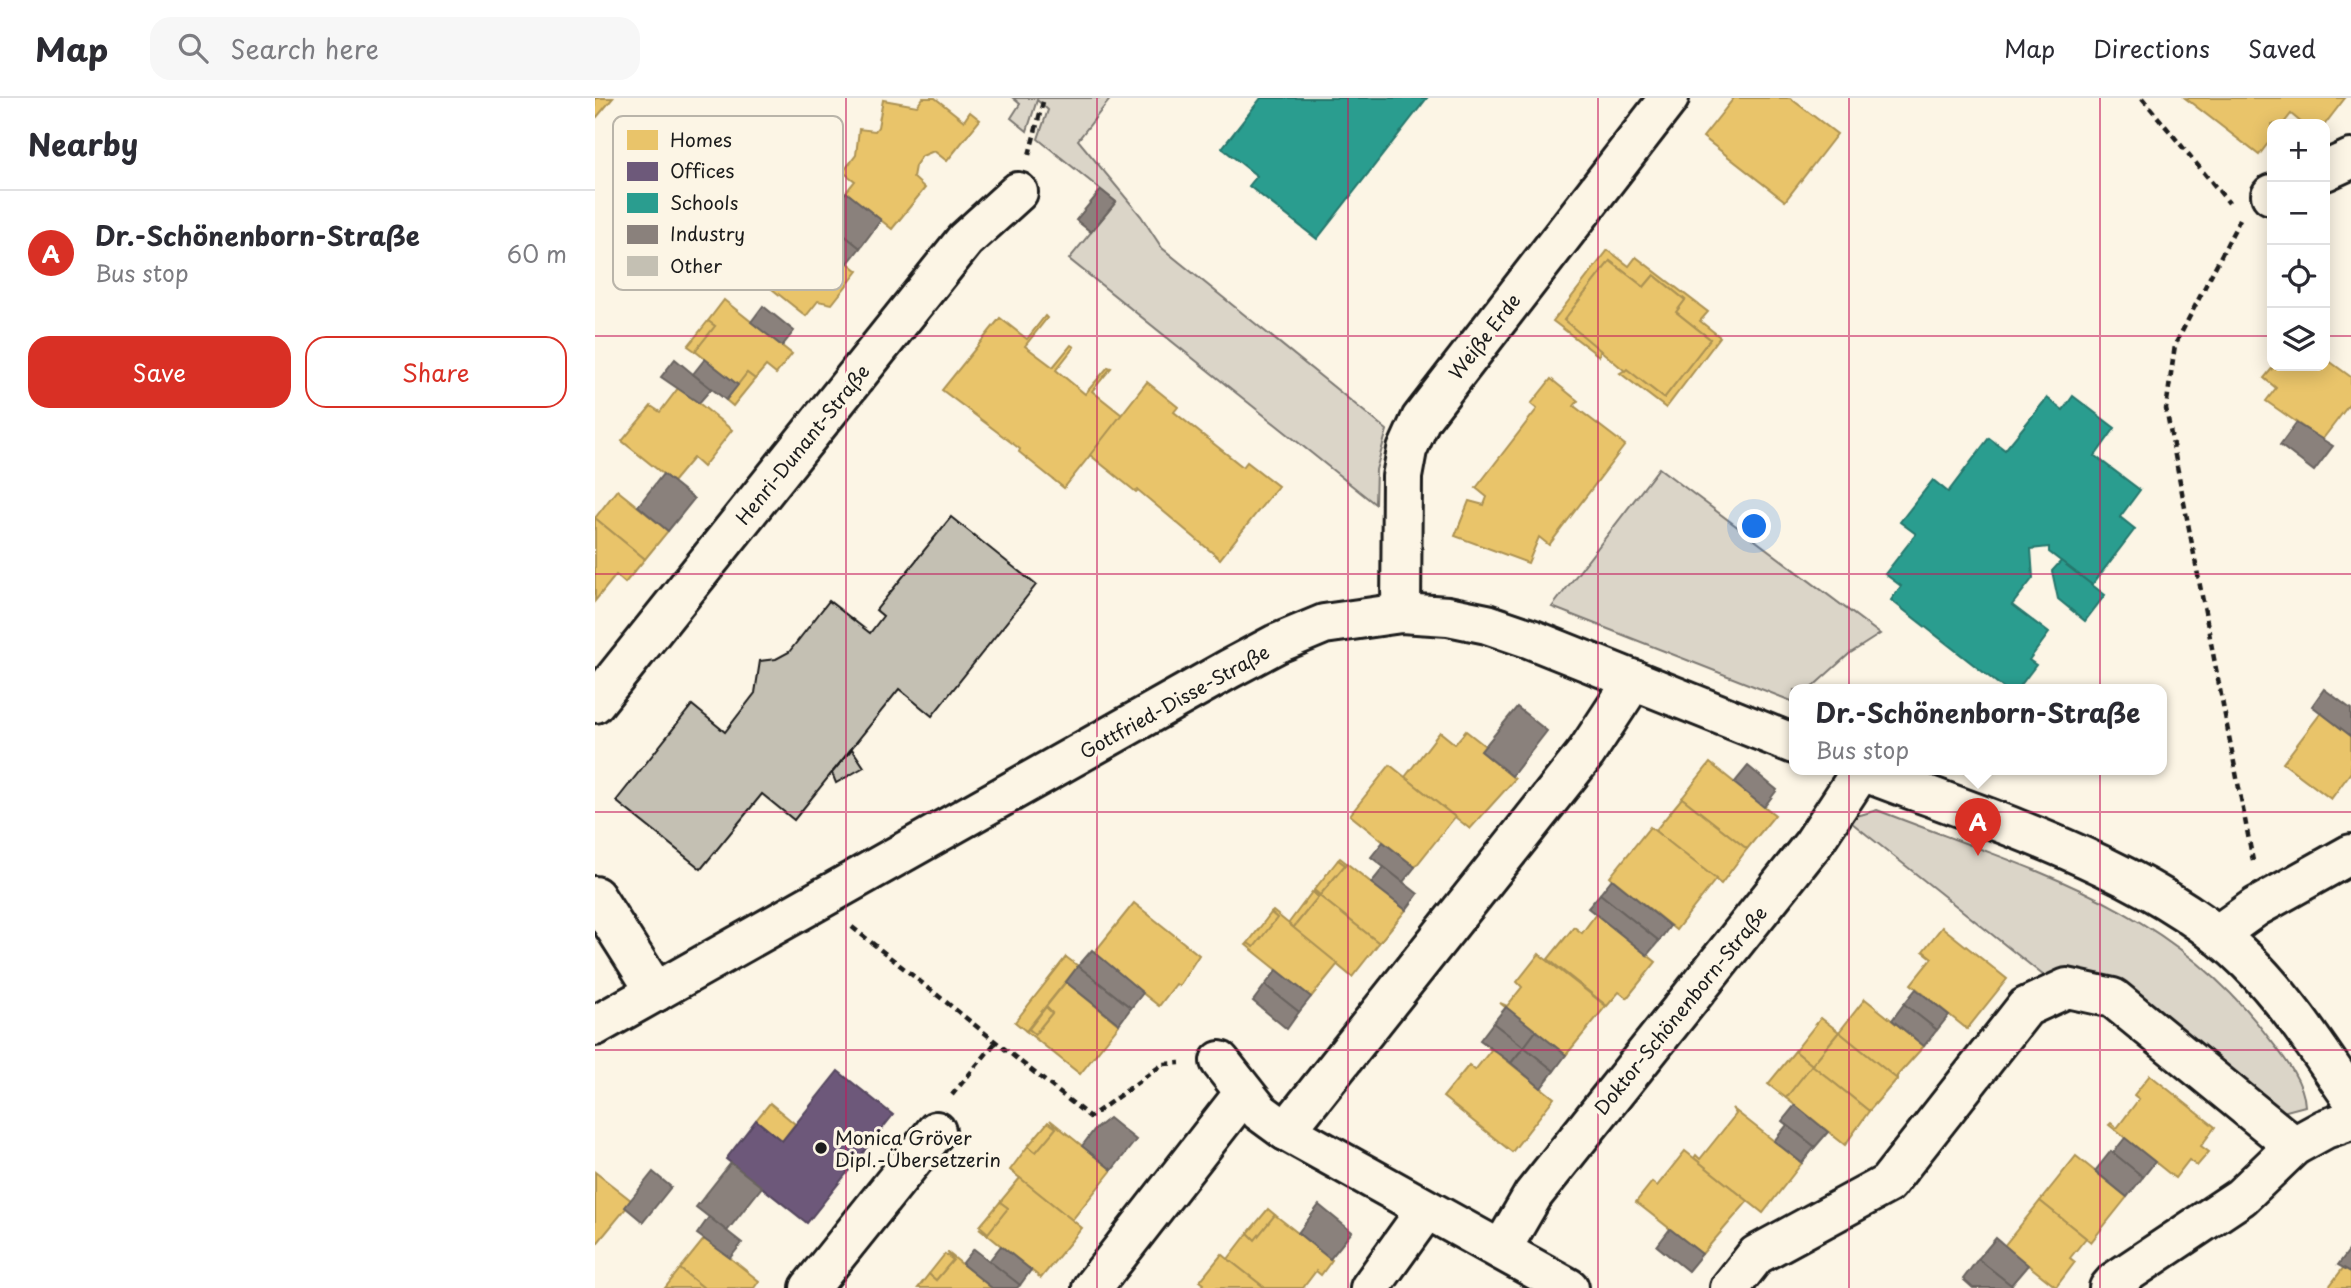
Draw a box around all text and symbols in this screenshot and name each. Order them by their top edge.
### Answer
search box [150,17,640,80]
text: Map [35,23,108,73]
icon: search [174,29,212,67]
text: Search here [230,29,379,68]
text: Map [2004,30,2055,66]
text: Directions [2093,30,2210,66]
text: Saved [2248,30,2316,66]
legend [613,116,843,290]
map controls [2267,119,2330,371]
button: + [2267,119,2330,182]
text: Nearby [28,121,138,166]
text: Homes [670,125,732,153]
text: Offices [670,156,735,184]
button: − [2267,182,2330,245]
text: Schools [670,188,738,216]
text: Dr.-Schönenborn-Straße [95,216,420,255]
text: Industry [670,219,745,247]
text: A [42,236,60,271]
text: 60 m [507,236,567,271]
button: locate [2267,245,2330,308]
text: Other [670,251,722,279]
text: Bus stop [95,255,189,290]
street label: Weiße Erde [1441,287,1527,385]
button: layers [2267,308,2330,371]
button: Save [28,336,291,408]
button: Share [305,336,567,408]
street label: Henri-Dunant-Straße [728,358,876,530]
your location [1737,509,1771,543]
street label: Gottfried-Disse-Straße [1074,637,1274,765]
popup [1789,684,2167,775]
text: Dr.-Schönenborn-Straße [1816,693,2140,732]
text: Bus stop [1816,732,1909,767]
pin: A [1955,798,2001,856]
street label: Doktor-Schönenborn-Straße [1587,900,1773,1120]
place label: Monica Gröver Dipl.-Übersetzerin [835,1123,1001,1173]
marker: Monica Gröver Dipl.-Übersetzerin [813,1140,829,1156]

